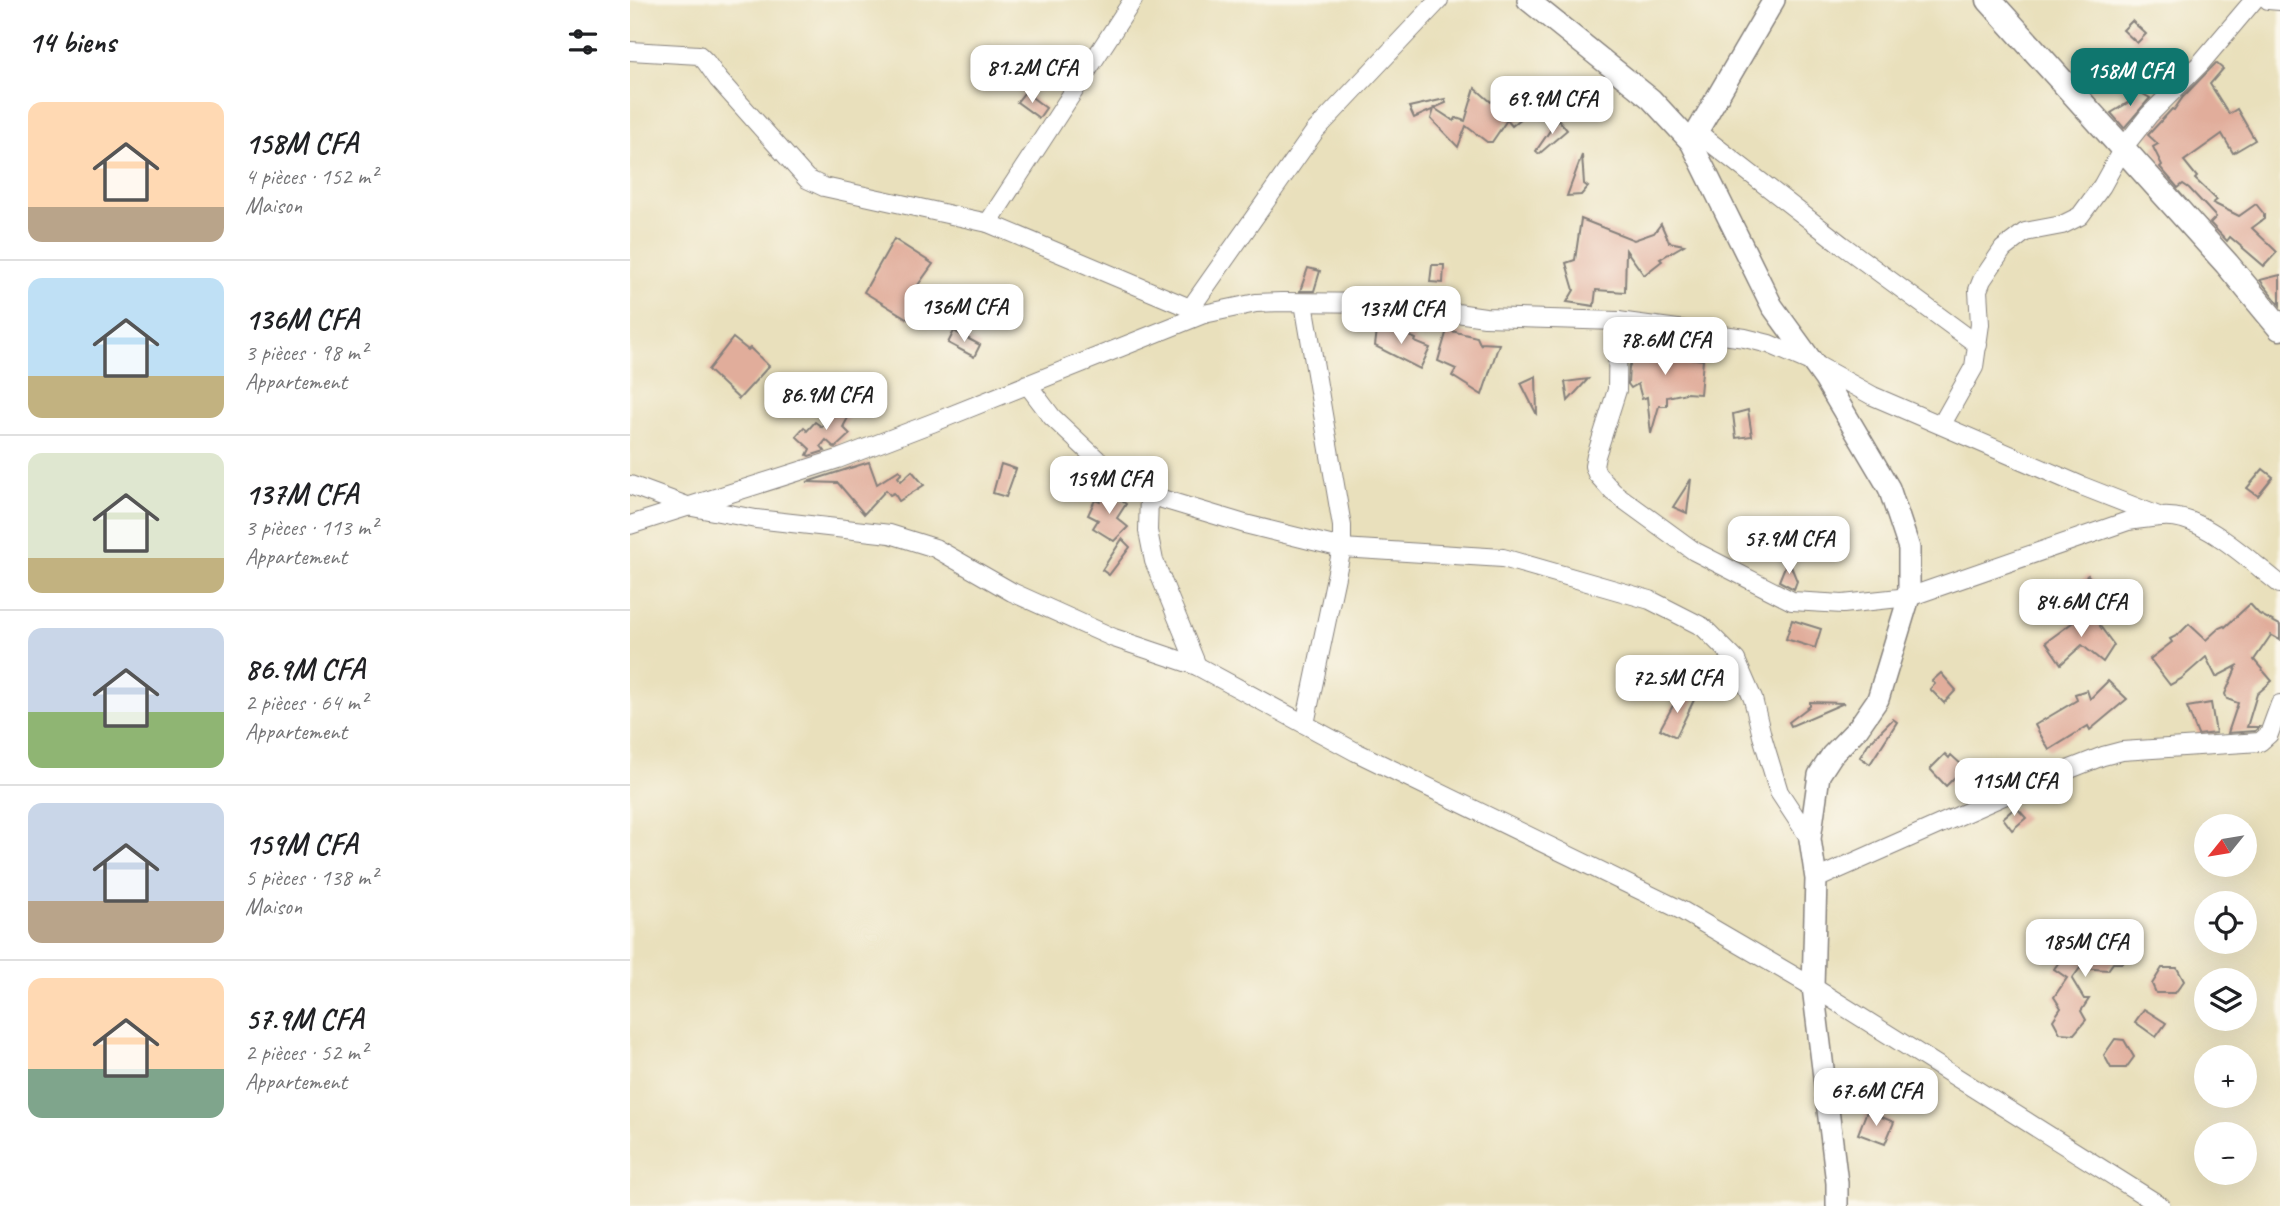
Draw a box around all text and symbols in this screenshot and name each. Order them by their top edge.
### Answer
text: 14 biens [28,23,116,61]
icon: filters [564,23,602,61]
pin: 81.2M CFA [952,46,1112,105]
pin: 158M CFA [2058,48,2202,108]
text: 81.2M CFA [986,53,1078,82]
text: 158M CFA [2087,56,2173,85]
pin: 69.9M CFA [1472,76,1632,136]
text: 69.9M CFA [1506,84,1598,113]
text: 158M CFA [245,124,358,162]
icon: home [84,130,168,214]
text: 4 pièces · 152 m² [245,162,377,191]
text: Maison [245,191,302,220]
pin: 136M CFA [892,284,1036,344]
pin: 137M CFA [1329,286,1473,346]
text: 136M CFA [920,292,1008,321]
text: 137M CFA [1358,294,1444,323]
text: 136M CFA [245,300,359,338]
icon: home [84,306,168,390]
pin: 78.6M CFA [1585,318,1745,377]
text: 78.6M CFA [1619,325,1711,354]
text: 3 pièces · 98 m² [245,338,367,367]
text: Appartement [245,367,347,396]
pin: 86.9M CFA [746,372,906,432]
text: 86.9M CFA [780,380,872,409]
pin: 159M CFA [1037,456,1181,516]
text: 159M CFA [1066,464,1152,493]
text: 137M CFA [245,475,358,513]
icon: home [84,481,168,565]
text: 3 pièces · 113 m² [245,513,377,542]
pin: 57.9M CFA [1709,516,1869,576]
text: 57.9M CFA [1744,524,1834,553]
text: Appartement [245,542,347,571]
pin: 84.6M CFA [2001,580,2161,639]
text: 84.6M CFA [2035,587,2127,616]
text: 86.9M CFA [245,650,364,688]
icon: home [84,656,168,740]
pin: 72.5M CFA [1597,656,1757,715]
text: 72.5M CFA [1632,663,1722,692]
text: 2 pièces · 64 m² [245,688,367,717]
text: Appartement [245,717,347,746]
pin: 115M CFA [1942,758,2086,818]
text: 115M CFA [1971,766,2057,795]
north arrow [2194,814,2258,877]
map controls [2194,814,2257,1185]
text: 159M CFA [245,825,357,863]
icon: home [84,831,168,915]
text: 5 pièces · 138 m² [245,863,377,892]
button: locate [2194,891,2257,954]
text: Maison [245,892,302,921]
pin: 185M CFA [2013,920,2157,979]
text: 185M CFA [2042,927,2128,956]
button: layers [2194,968,2257,1031]
text: 57.9M CFA [245,1000,363,1038]
icon: home [84,1006,168,1090]
text: 2 pièces · 52 m² [245,1038,367,1067]
button: + [2194,1045,2257,1108]
text: Appartement [245,1067,347,1096]
pin: 67.6M CFA [1796,1068,1956,1128]
text: 67.6M CFA [1830,1076,1922,1105]
button: − [2194,1122,2257,1185]

